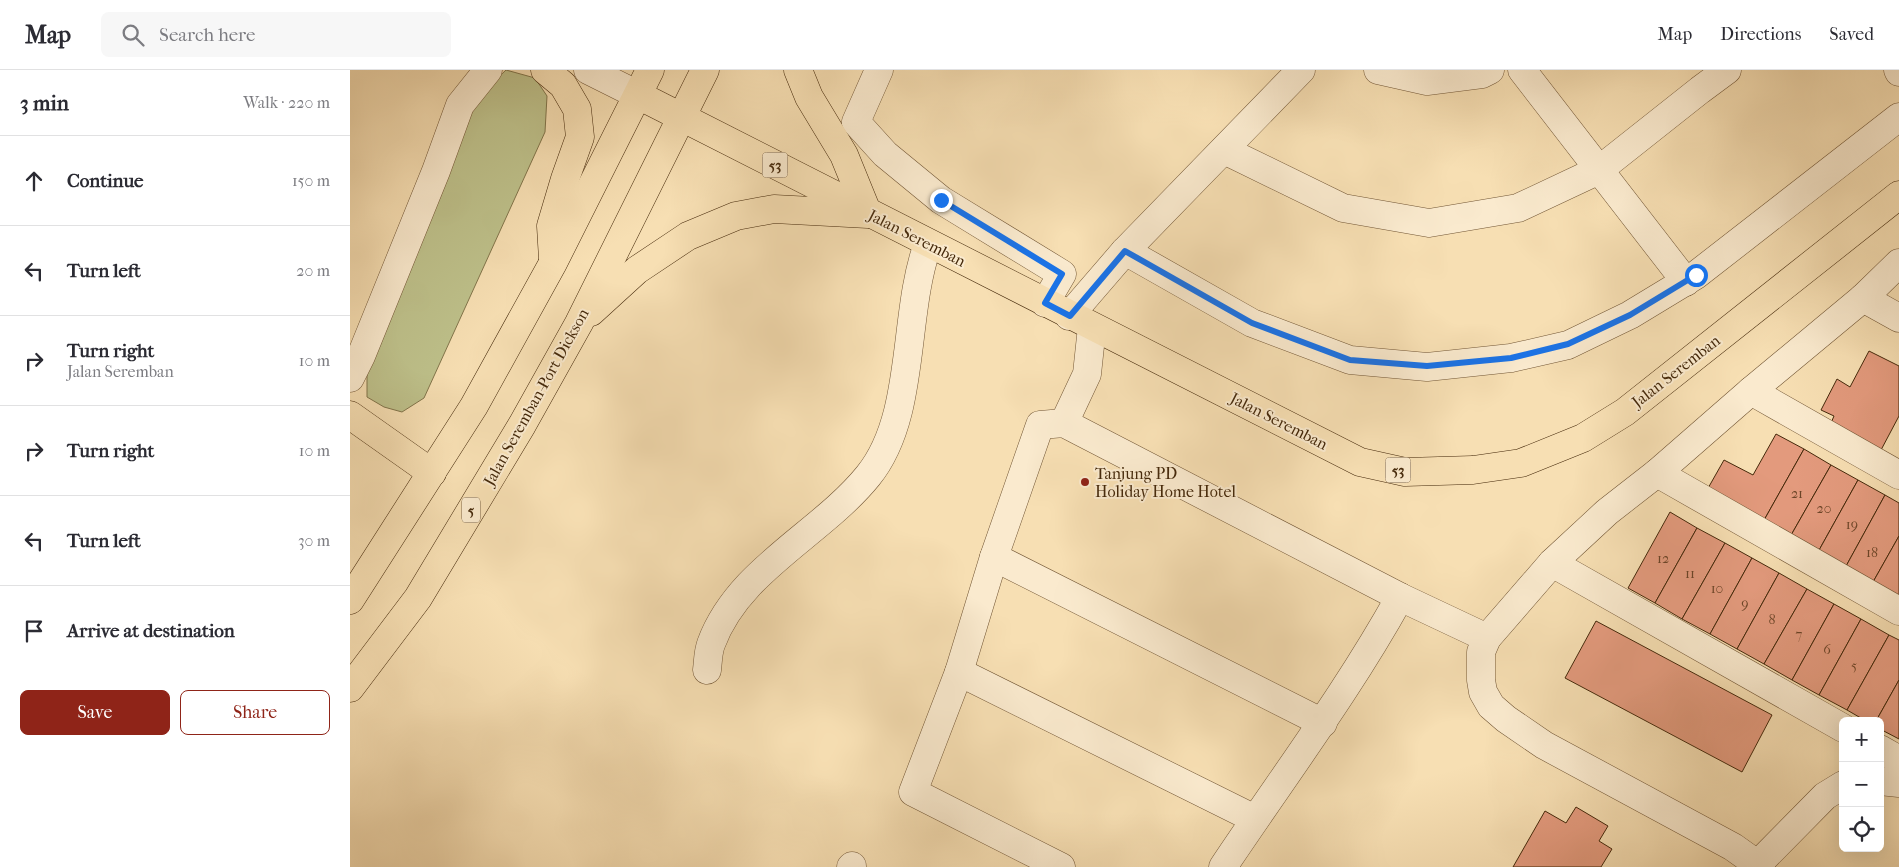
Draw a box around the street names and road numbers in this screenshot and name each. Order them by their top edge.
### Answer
road number: 53 [762,152,788,178]
street label: Jalan Seremban [863,204,969,271]
street label: Jalan Seremban-Port Dickson [478,305,593,491]
street label: Jalan Seremban [1627,330,1724,413]
street label: Jalan Seremban [1225,387,1331,454]
road number: 53 [1386,458,1410,482]
road number: 5 [462,498,480,522]

